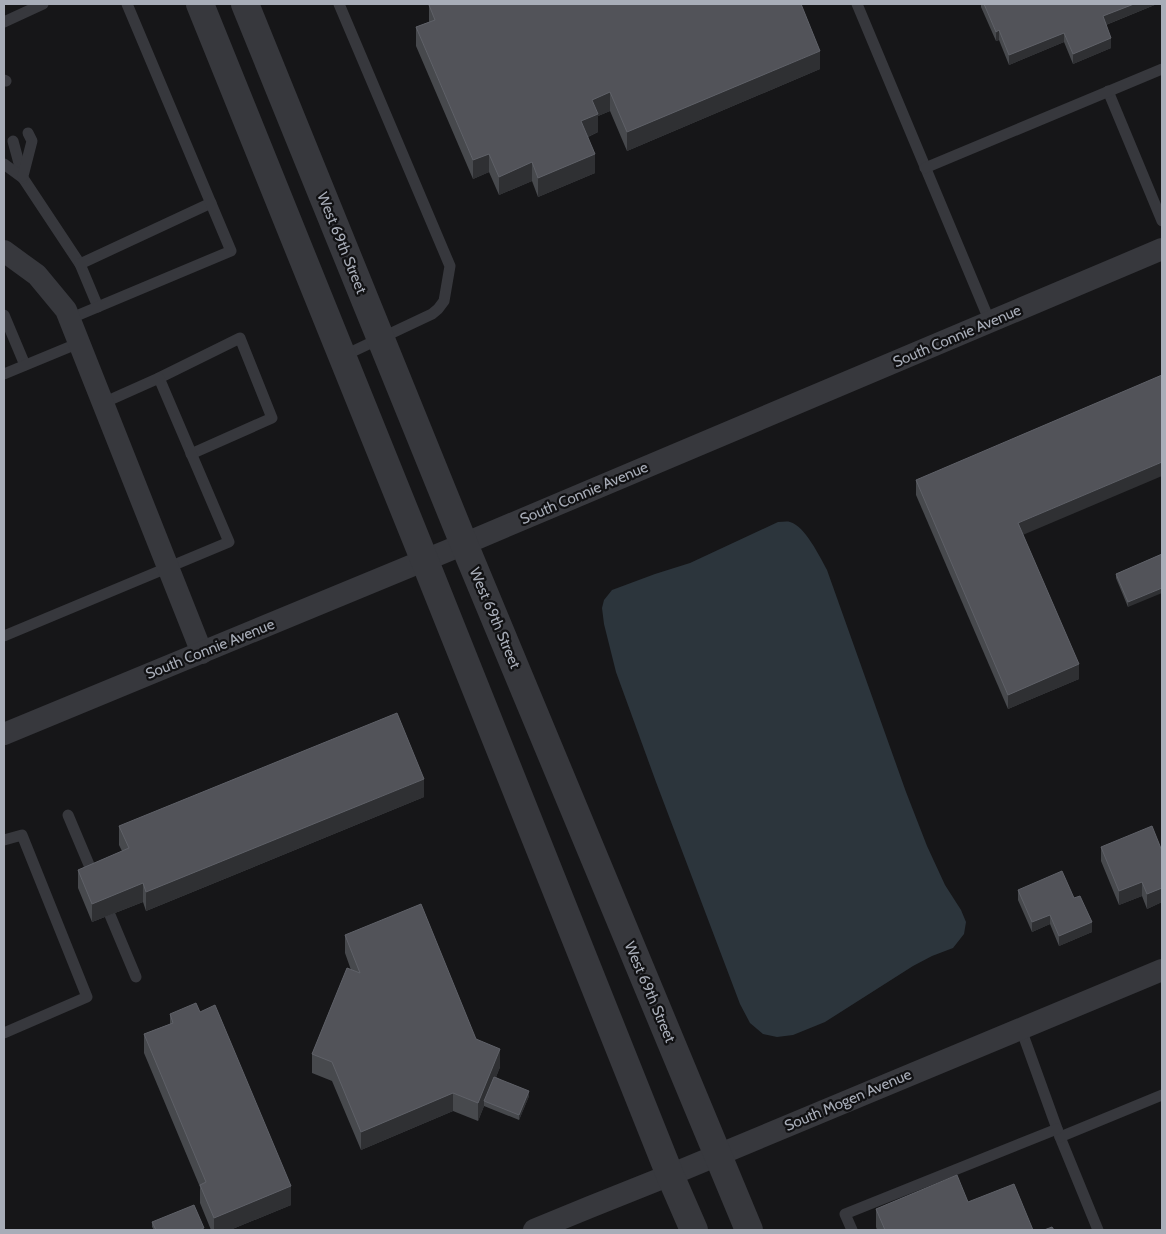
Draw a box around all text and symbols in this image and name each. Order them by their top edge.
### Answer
street label: West 69th Street [313,190,371,296]
street label: South Connie Avenue [890,301,1024,371]
street label: South Connie Avenue [517,458,651,528]
street label: West 69th Street [466,565,524,671]
street label: South Connie Avenue [143,615,277,683]
street label: West 69th Street [621,939,679,1045]
street label: South Mogen Avenue [782,1065,914,1135]

